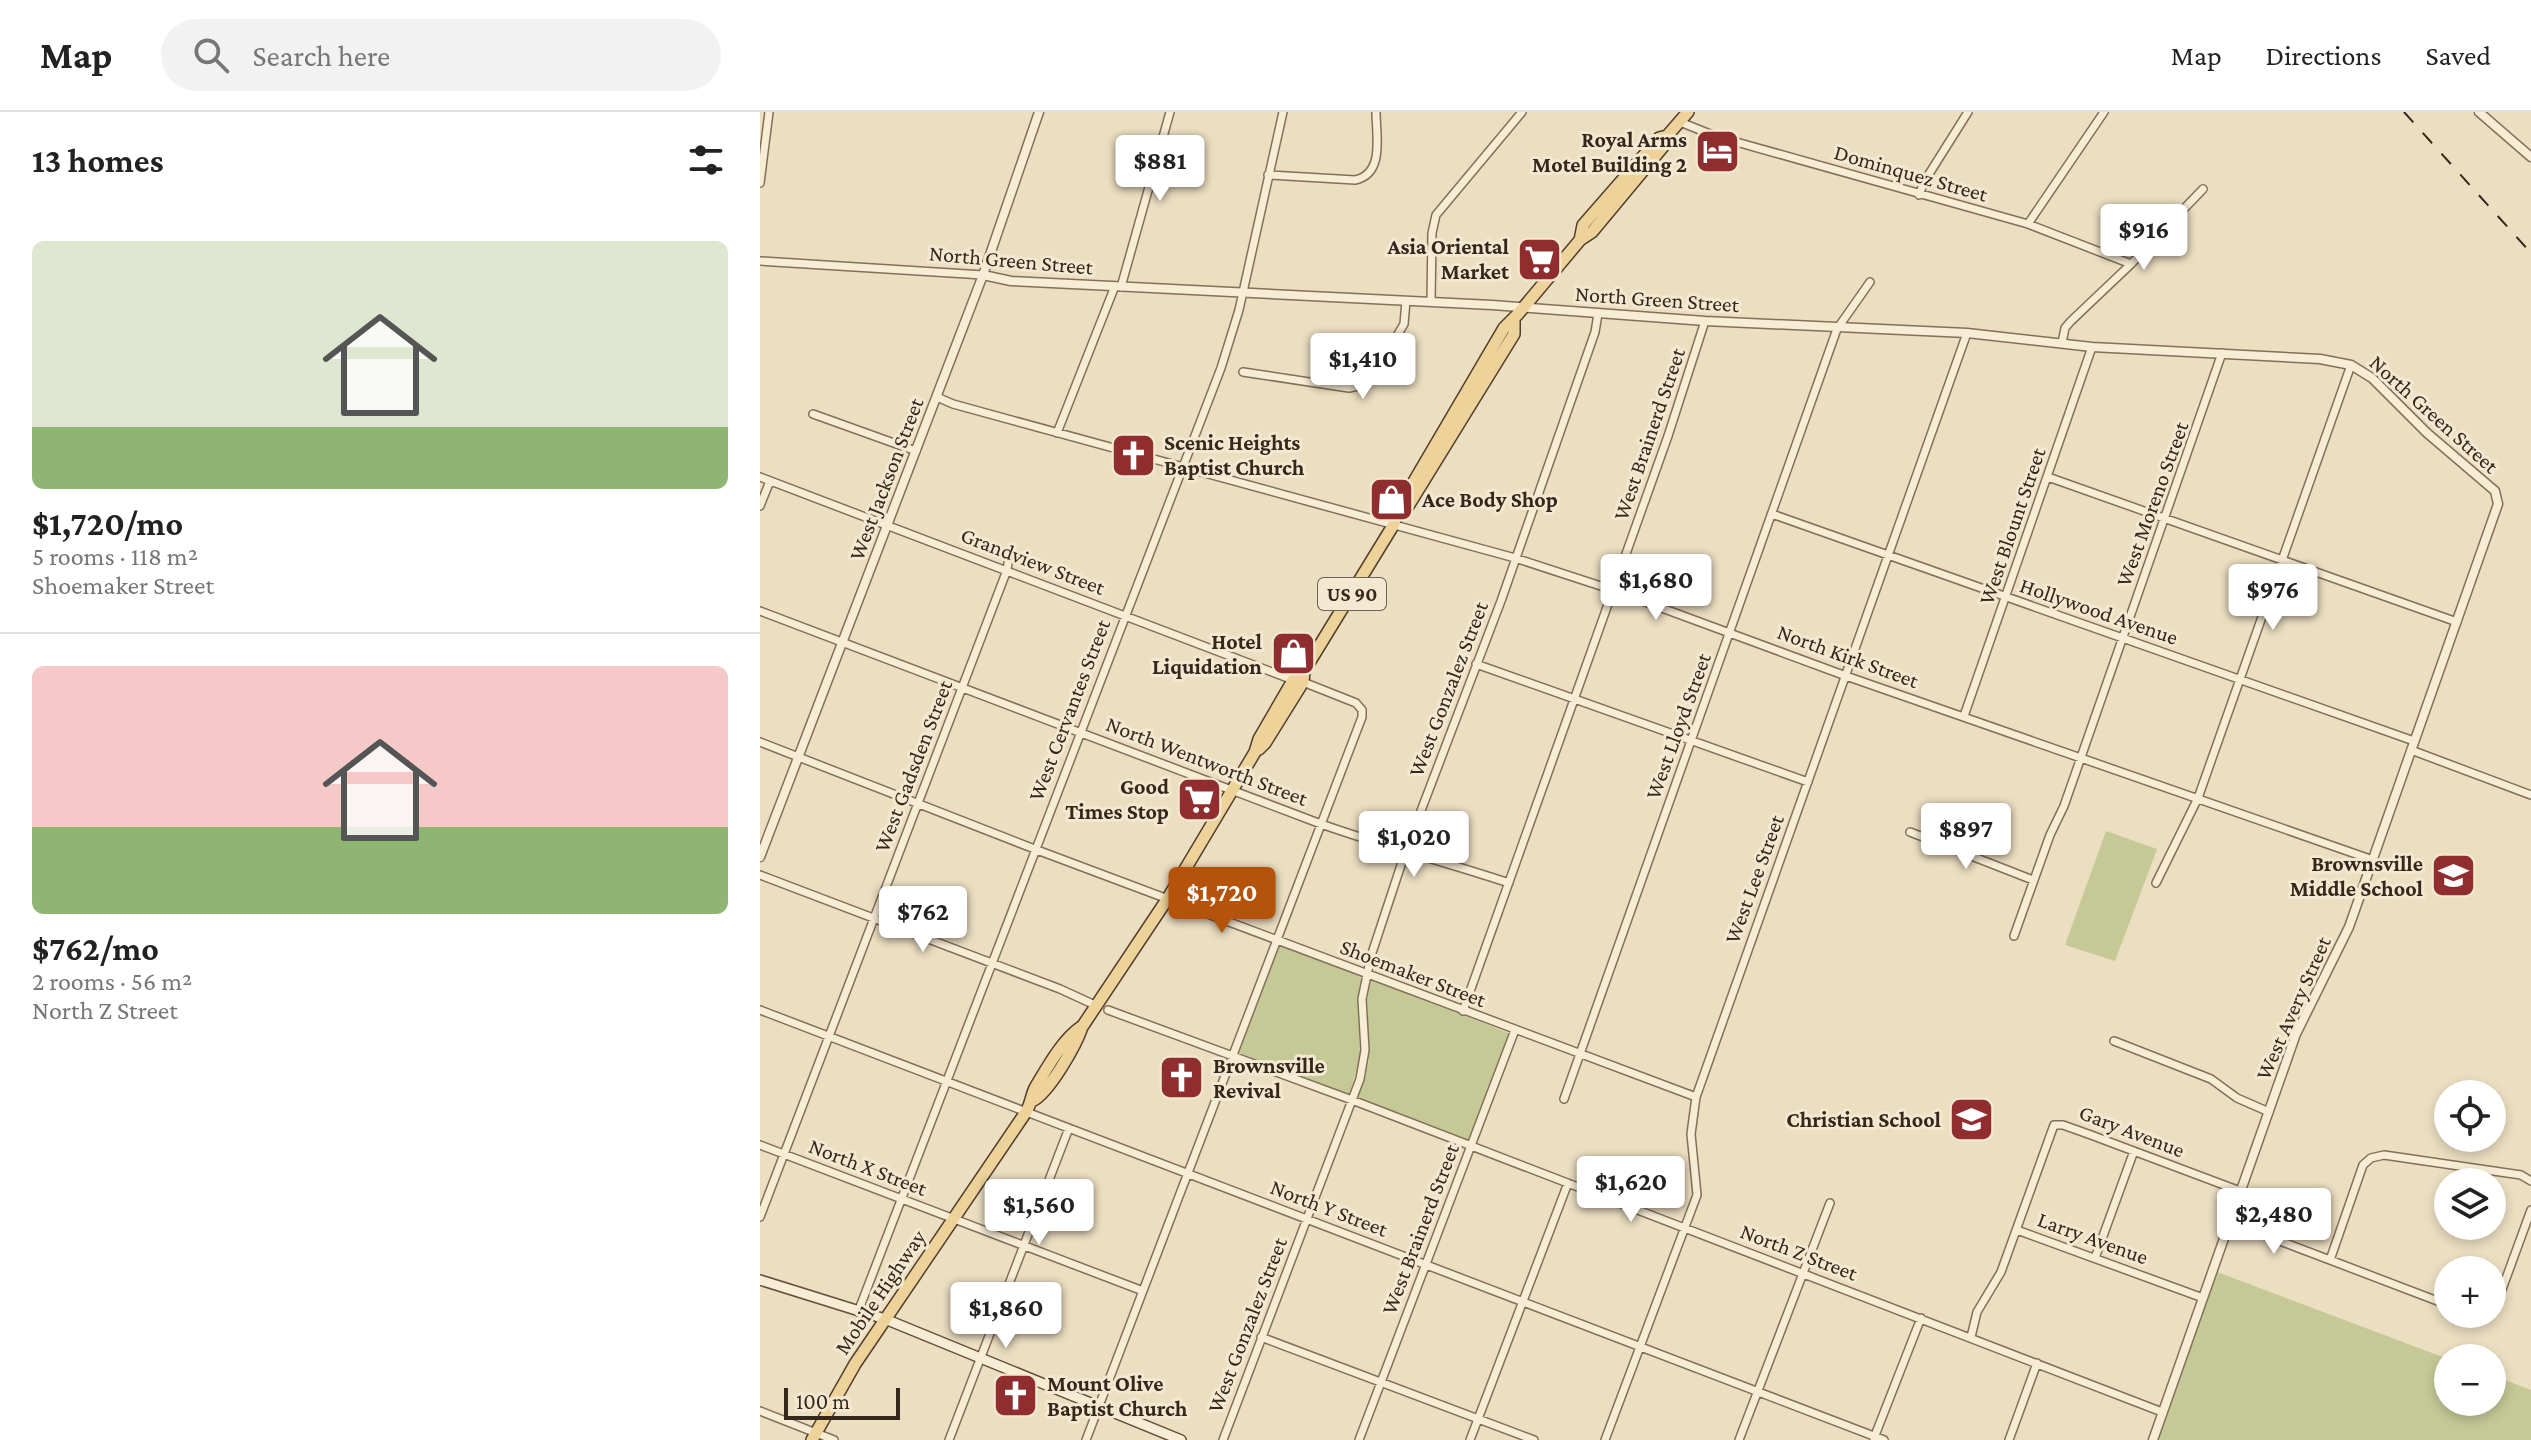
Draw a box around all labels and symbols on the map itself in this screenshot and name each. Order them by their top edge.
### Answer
place label: Royal Arms Motel Building 2 [1532,127,1687,177]
hotel icon: Royal Arms Motel Building 2 [1694,128,1742,176]
pin: $881 [1113,135,1207,203]
street label: Dominquez Street [1831,139,1991,207]
pin: $916 [2097,204,2191,272]
place label: Asia Oriental Market [1386,234,1510,284]
supermarket icon: Asia Oriental Market [1516,235,1564,283]
street label: North Green Street [928,240,1095,280]
street label: North Green Street [1574,281,1741,317]
pin: $1,410 [1298,333,1428,401]
street label: West Brainerd Street [1608,344,1690,523]
street label: North Green Street [2365,350,2504,479]
street label: West Jackson Street [843,394,929,564]
street label: West Moreno Street [2111,418,2194,590]
place label: Scenic Heights Baptist Church [1164,430,1305,480]
church icon: Scenic Heights Baptist Church [1109,431,1157,479]
street label: West Blount Street [1973,444,2051,608]
shop icon: Ace Body Shop [1367,475,1415,523]
place label: Ace Body Shop [1421,487,1558,512]
street label: Grandview Street [957,522,1109,600]
pin: $1,680 [1591,554,1721,622]
pin: $976 [2226,564,2320,632]
street label: Hollywood Avenue [2017,572,2181,650]
road number: US 90 [1318,578,1386,610]
street label: West Gonzalez Street [1403,597,1493,780]
street label: West Cervantes Street [1023,615,1115,804]
street label: North Kirk Street [1774,619,1923,693]
place label: Hotel Liquidation [1152,629,1263,679]
shop icon: Hotel Liquidation [1269,630,1317,678]
street label: West Lloyd Street [1640,649,1716,803]
street label: West Gadsden Street [869,676,958,855]
street label: North Wentworth Street [1103,711,1312,811]
place label: Good Times Stop [1065,774,1169,824]
supermarket icon: Good Times Stop [1176,775,1224,823]
pin: $897 [1919,803,2013,871]
pin: $1,020 [1349,811,1479,879]
street label: West Lee Street [1719,811,1789,947]
place label: Brownsville Middle School [2290,851,2424,901]
school or university icon: Brownsville Middle School [2430,852,2478,900]
pin: $1,720 [1157,867,1287,935]
pin: $762 [876,886,970,954]
street label: West Avery Street [2250,932,2336,1084]
street label: Shoemaker Street [1337,934,1490,1013]
place label: Brownsville Revival [1213,1053,1325,1103]
church icon: Brownsville Revival [1158,1054,1206,1102]
school or university icon: Christian School [1948,1095,1996,1143]
street label: Gary Avenue [2076,1099,2188,1163]
place label: Christian School [1786,1107,1942,1132]
street label: North X Street [805,1133,931,1201]
street label: West Brainerd Street [1376,1140,1464,1318]
pin: $1,620 [1566,1156,1696,1224]
street label: North Y Street [1267,1174,1392,1242]
pin: $1,560 [974,1179,1104,1247]
pin: $2,480 [2209,1188,2339,1256]
street label: Larry Avenue [2034,1206,2152,1270]
street label: North Z Street [1737,1218,1862,1286]
street label: Mobile Highway [829,1224,931,1359]
street label: West Gonzalez Street [1202,1233,1292,1416]
pin: $1,860 [941,1282,1071,1350]
place label: Mount Olive Baptist Church [1047,1371,1188,1421]
church icon: Mount Olive Baptist Church [992,1372,1040,1420]
scale bar [784,1384,900,1420]

